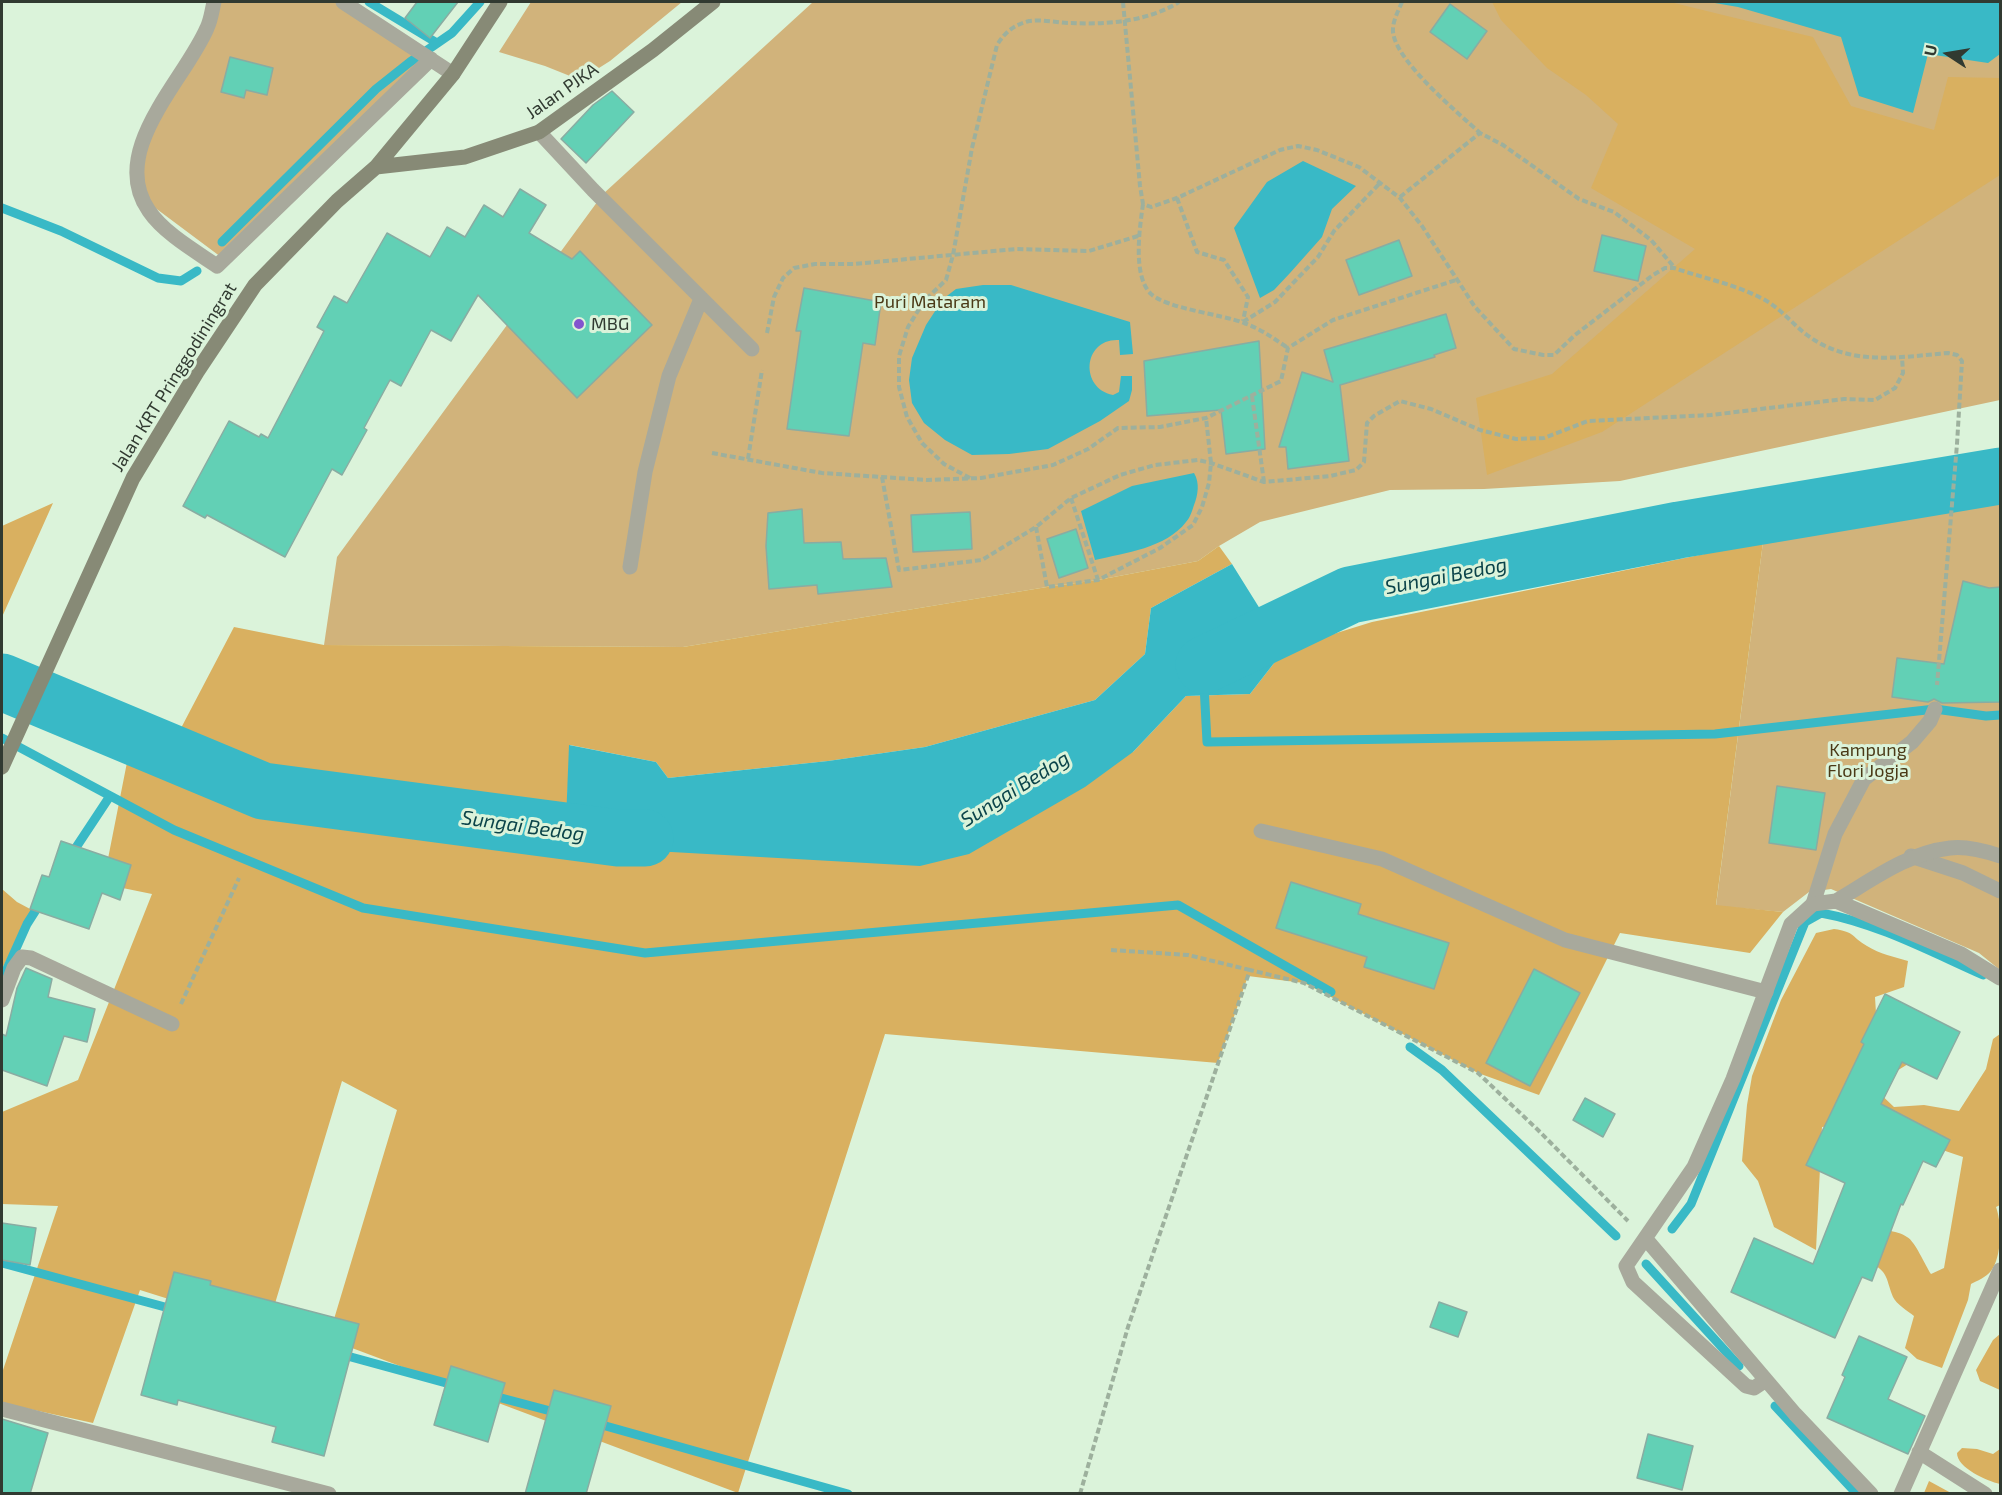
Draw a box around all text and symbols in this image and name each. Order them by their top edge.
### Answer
north arrow [1918,24,1978,84]
text: U [1919,43,1940,58]
street label: Jalan PJKA [522,58,602,124]
street label: Jalan KRT Pringgodiningrat [107,278,241,476]
park label: Puri Mataram [874,291,986,313]
place label: MBG [591,313,629,335]
marker: MBG [572,317,586,331]
water label: Sungai Bedog [1383,552,1509,600]
park label: Kampung Flori Jogja [1827,739,1909,782]
water label: Sungai Bedog [956,746,1074,832]
water label: Sungai Bedog [460,806,586,846]

